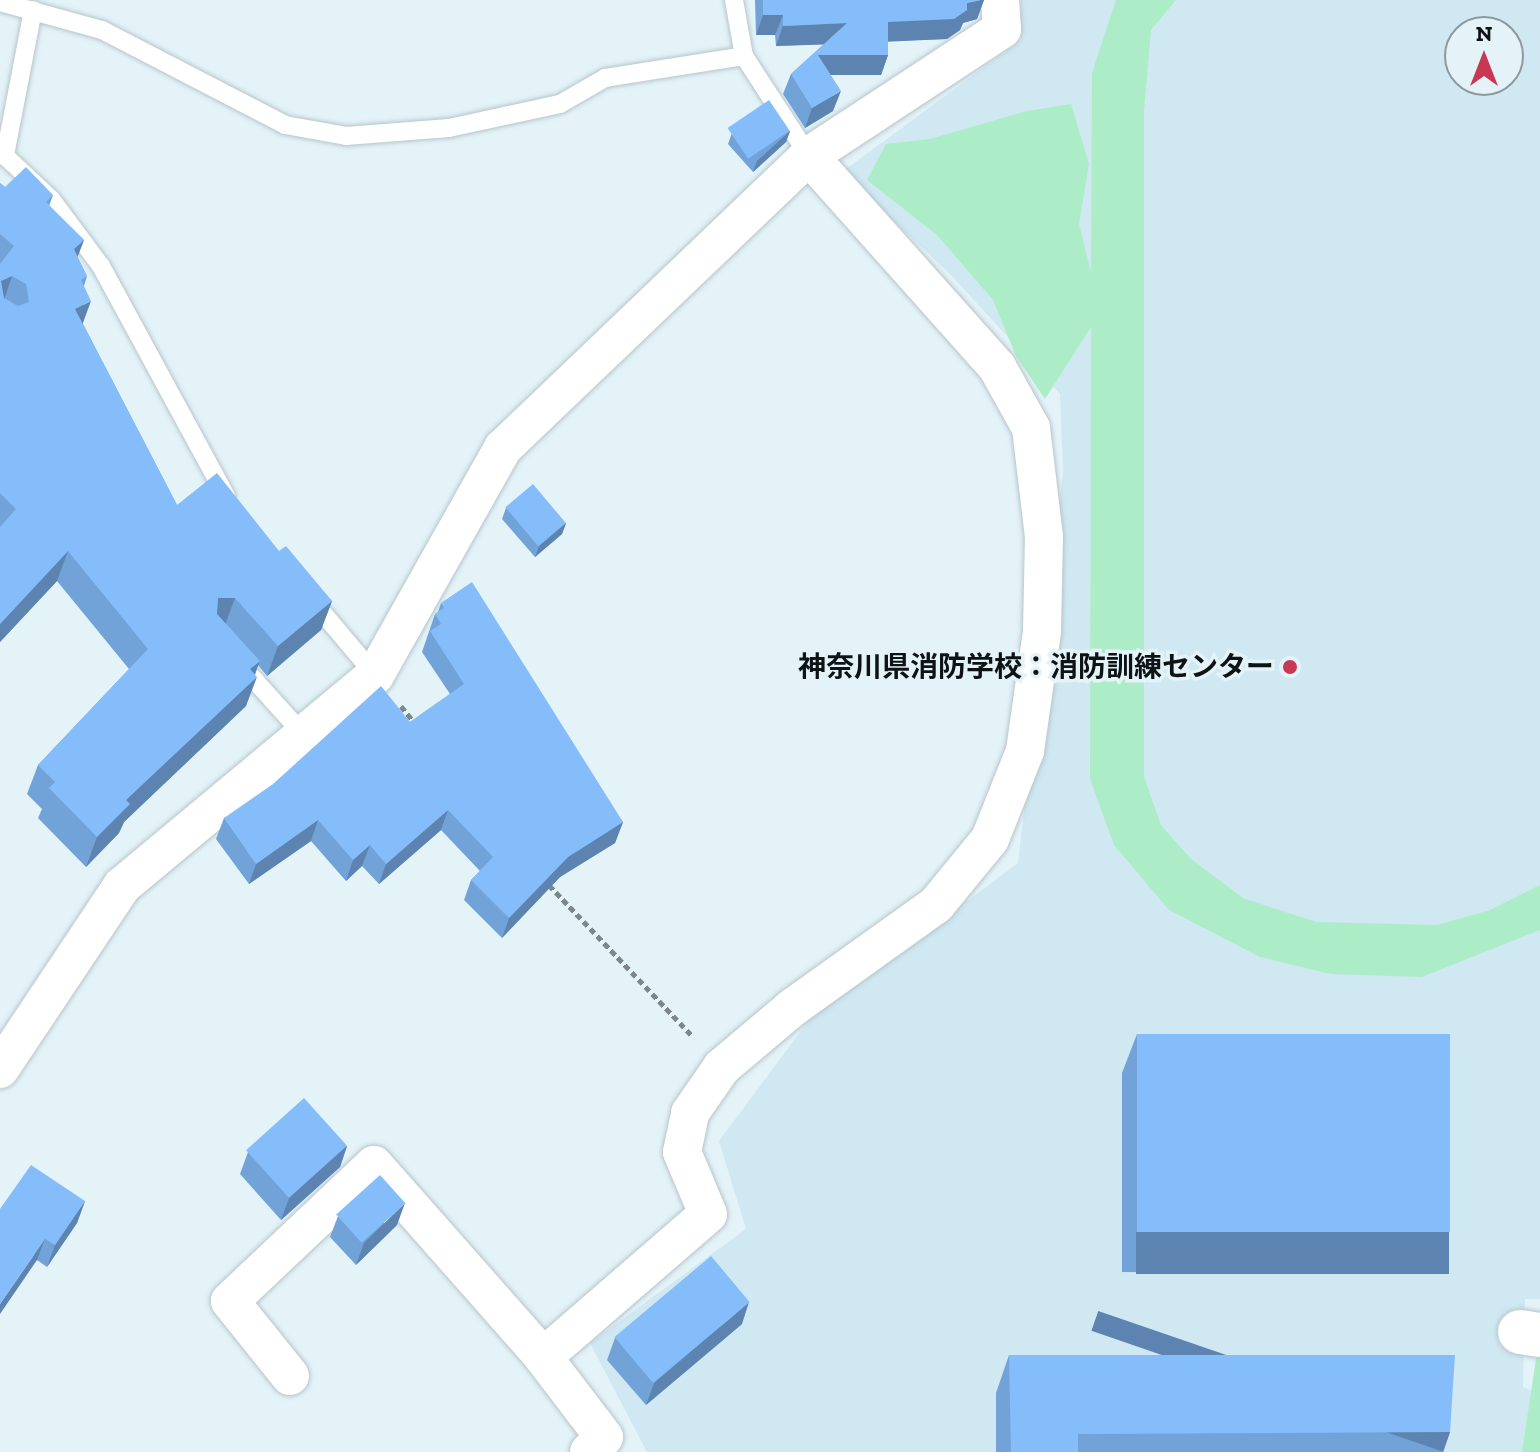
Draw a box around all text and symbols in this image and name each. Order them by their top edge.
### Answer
north arrow [1444,16,1524,96]
text: N [1476,20,1492,47]
place label: 神奈川県消防学校：消防訓練センター [798,650,1274,684]
marker: 神奈川県消防学校：消防訓練センター [1281,658,1299,676]

